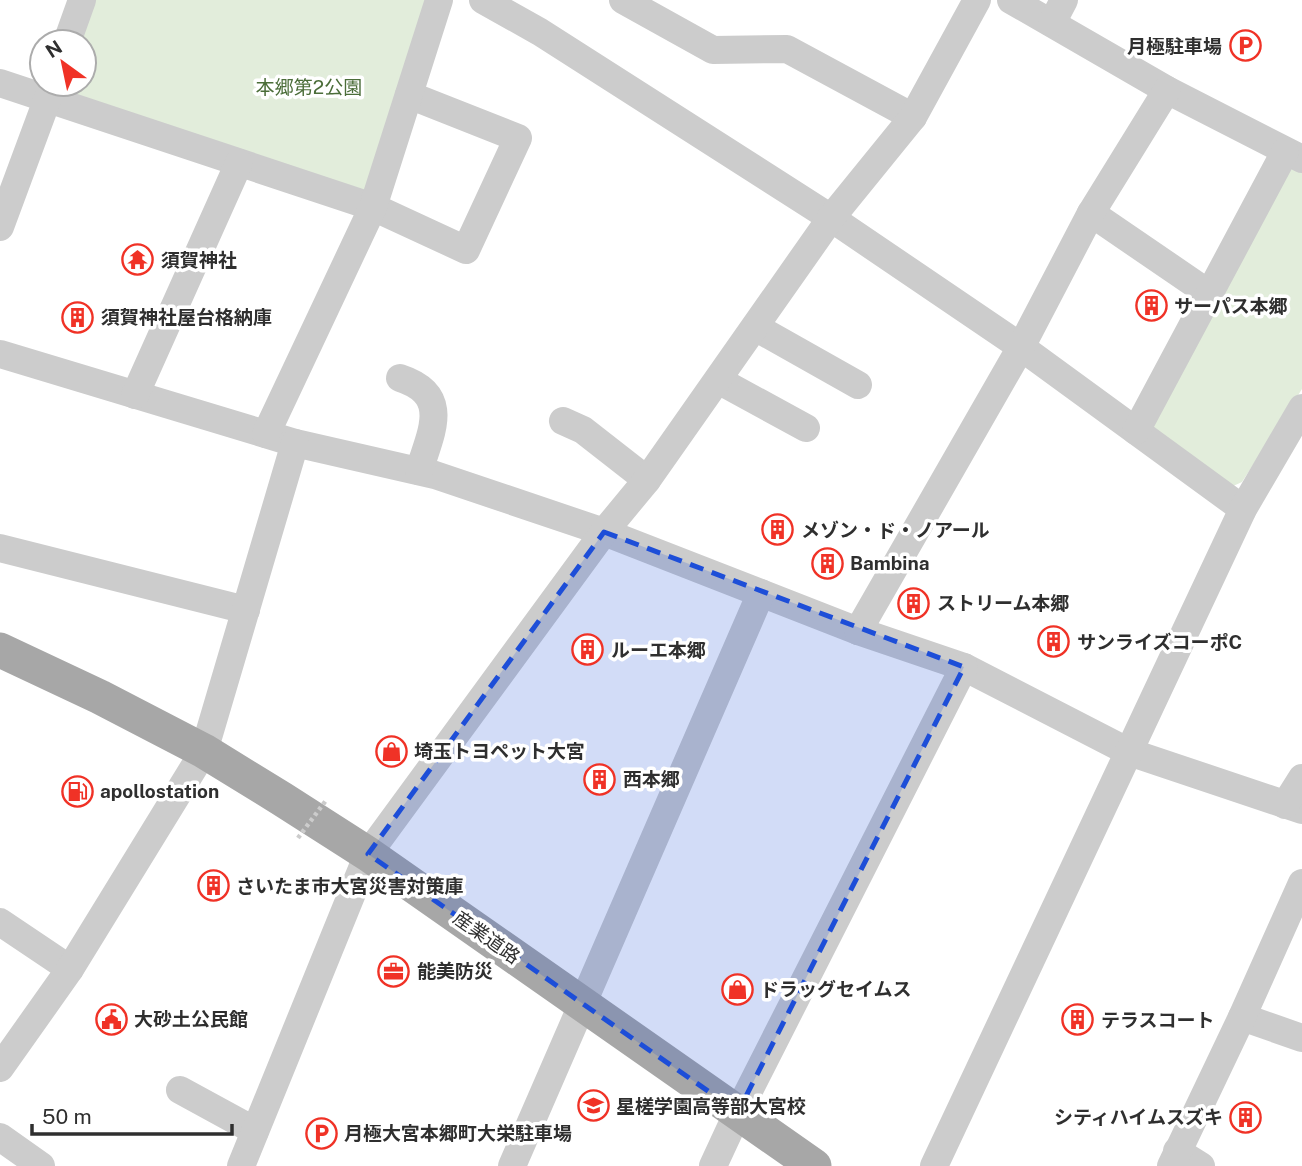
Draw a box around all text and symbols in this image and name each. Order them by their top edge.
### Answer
north arrow [28,28,98,98]
parking icon: 月極駐車場 [1228,29,1262,63]
text: N [42,35,66,62]
place label: 月極駐車場 [1127,35,1222,57]
park label: 本郷第2公園 [256,76,362,98]
temple icon: 須賀神社 [121,243,155,277]
place label: 須賀神社 [161,249,237,271]
building icon: サーパス本郷 [1134,289,1168,323]
place label: サーパス本郷 [1174,295,1288,317]
building icon: 須賀神社屋台格納庫 [61,300,95,334]
place label: 須賀神社屋台格納庫 [101,306,272,328]
building icon: メゾン・ド・ノアール [761,513,795,547]
place label: メゾン・ド・ノアール [801,519,990,541]
building icon: Bambina [810,546,844,580]
place label: Bambina [850,552,929,574]
building icon: ストリーム本郷 [897,586,931,620]
place label: ストリーム本郷 [937,592,1069,614]
building icon: サンライズコーポC [1037,625,1071,659]
place label: サンライズコーポC [1077,631,1242,653]
building icon: ルーエ本郷 [571,633,605,667]
place label: ルーエ本郷 [611,639,706,661]
shop icon: 埼玉トヨペット大宮 [374,734,408,768]
place label: 埼玉トヨペット大宮 [414,740,585,762]
building icon: 西本郷 [583,762,617,796]
place label: 西本郷 [623,768,680,790]
fuel station icon: apollostation [60,774,94,808]
place label: apollostation [100,780,219,802]
building icon: さいたま市大宮災害対策庫 [196,869,230,903]
place label: さいたま市大宮災害対策庫 [236,875,463,897]
street label: 産業道路 [450,906,524,968]
office icon: 能美防災 [377,954,411,988]
place label: 能美防災 [417,960,493,982]
shop icon: ドラッグセイムス [720,972,754,1006]
place label: ドラッグセイムス [760,978,912,1000]
public building icon: 大砂土公民館 [94,1002,128,1036]
building icon: テラスコート [1061,1003,1095,1037]
place label: 大砂土公民館 [134,1008,248,1030]
place label: テラスコート [1101,1009,1215,1031]
school or university icon: 星槎学園高等部大宮校 [576,1089,610,1123]
scale bar [32,1092,231,1136]
place label: 星槎学園高等部大宮校 [616,1095,806,1117]
building icon: シティハイムスズキ [1229,1100,1263,1134]
text: 50 m [42,1104,92,1129]
place label: シティハイムスズキ [1054,1106,1223,1128]
parking icon: 月極大宮本郷町大栄駐車場 [304,1116,338,1150]
place label: 月極大宮本郷町大栄駐車場 [344,1122,572,1144]

